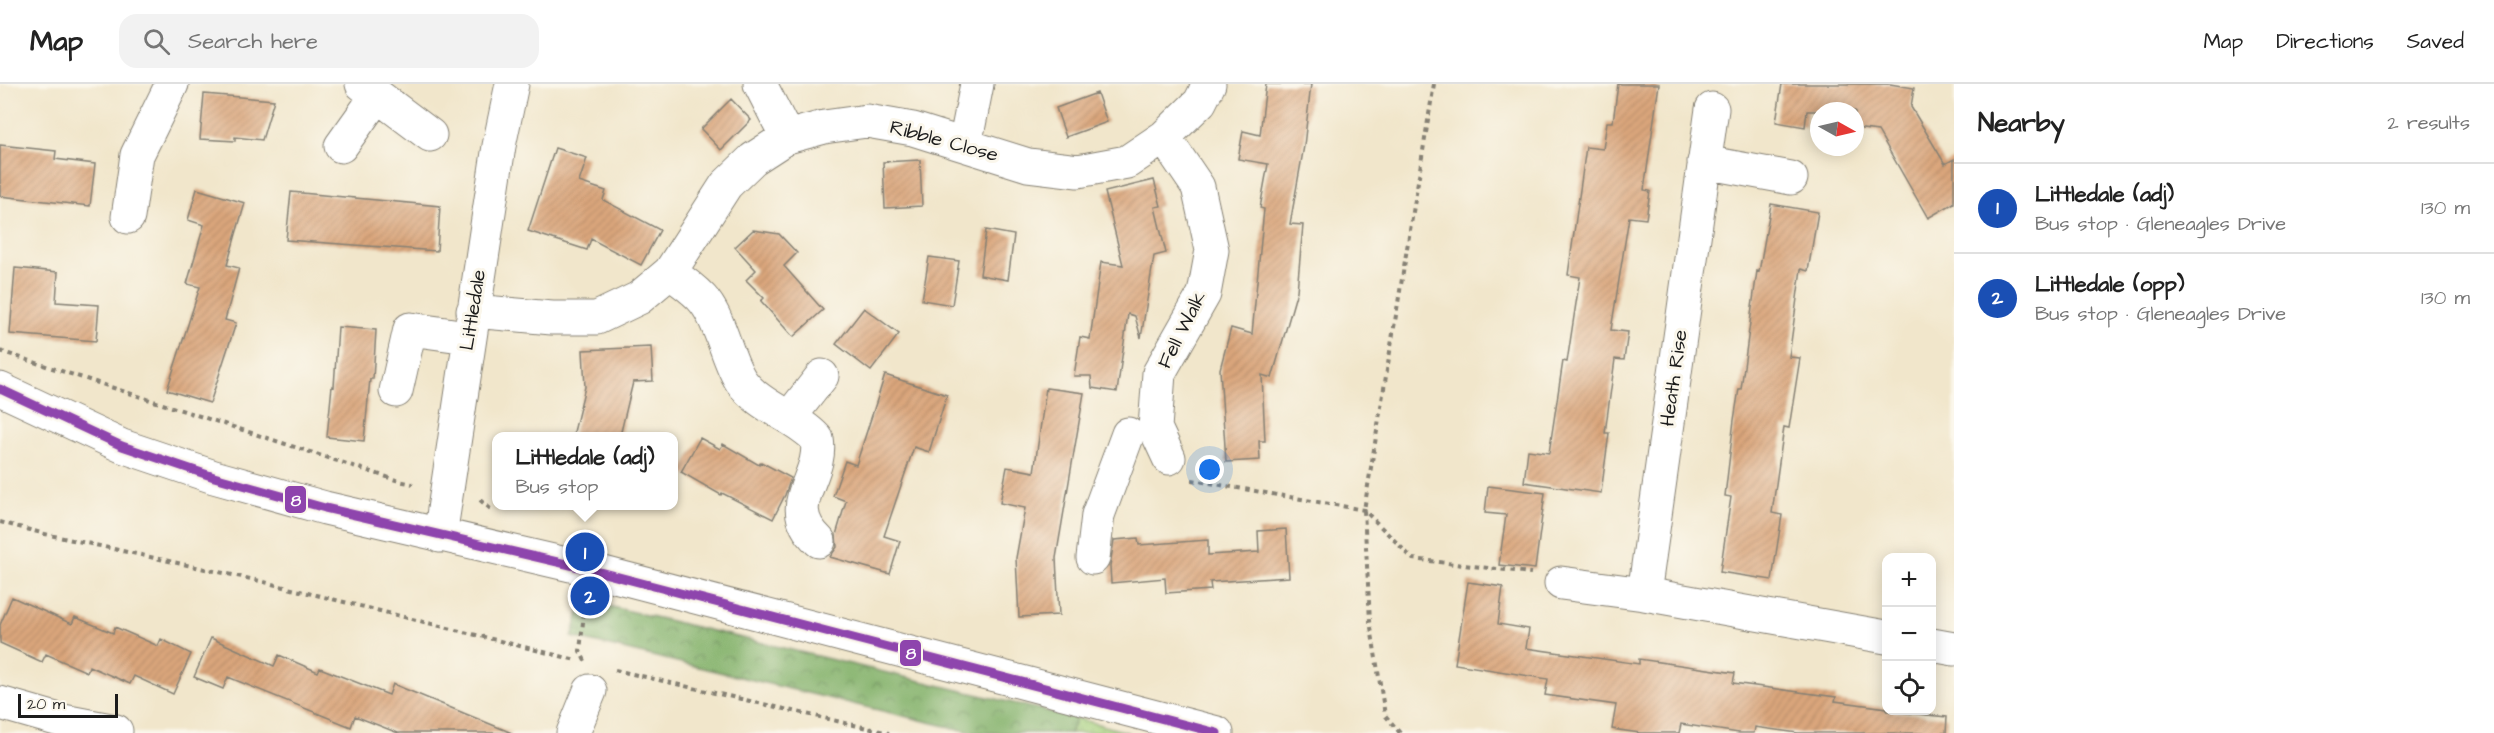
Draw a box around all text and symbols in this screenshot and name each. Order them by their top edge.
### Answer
search box [119,14,539,68]
text: Map [30,22,83,61]
icon: search [140,25,173,58]
text: Search here [188,26,318,57]
text: Map [2203,27,2243,56]
text: Directions [2276,27,2374,56]
text: Saved [2407,27,2464,56]
north arrow [1810,102,1864,156]
text: Nearby [1978,105,2065,141]
text: 2 results [2387,109,2470,137]
street label: Ribble Close [887,113,1001,169]
text: Littledale (adj) [2035,179,2174,210]
text: 1 [1996,194,1999,222]
text: 130 m [2421,194,2470,222]
text: Bus stop · Gleneagles Drive [2035,210,2286,238]
street label: Littledale [453,267,493,352]
text: Littledale (opp) [2035,269,2185,300]
text: 2 [1992,284,2003,312]
text: 130 m [2421,284,2470,312]
street label: Fell Walk [1151,286,1213,374]
text: Bus stop · Gleneagles Drive [2035,300,2286,328]
street label: Heath Rise [1653,328,1695,428]
popup [492,432,678,510]
text: Littledale (adj) [515,442,655,473]
your location [1195,455,1224,484]
text: Bus stop [515,473,598,501]
line badge: 8 [284,485,307,514]
text: 8 [291,490,302,512]
pin: 1 [566,530,604,574]
map controls [1882,553,1936,715]
button: + [1882,553,1936,607]
pin: 2 [570,574,610,618]
button: − [1882,607,1936,661]
line badge: 8 [899,639,922,667]
text: 8 [906,643,917,665]
button: locate [1882,661,1936,715]
scale bar [18,691,118,718]
text: 20 m [27,693,65,715]

